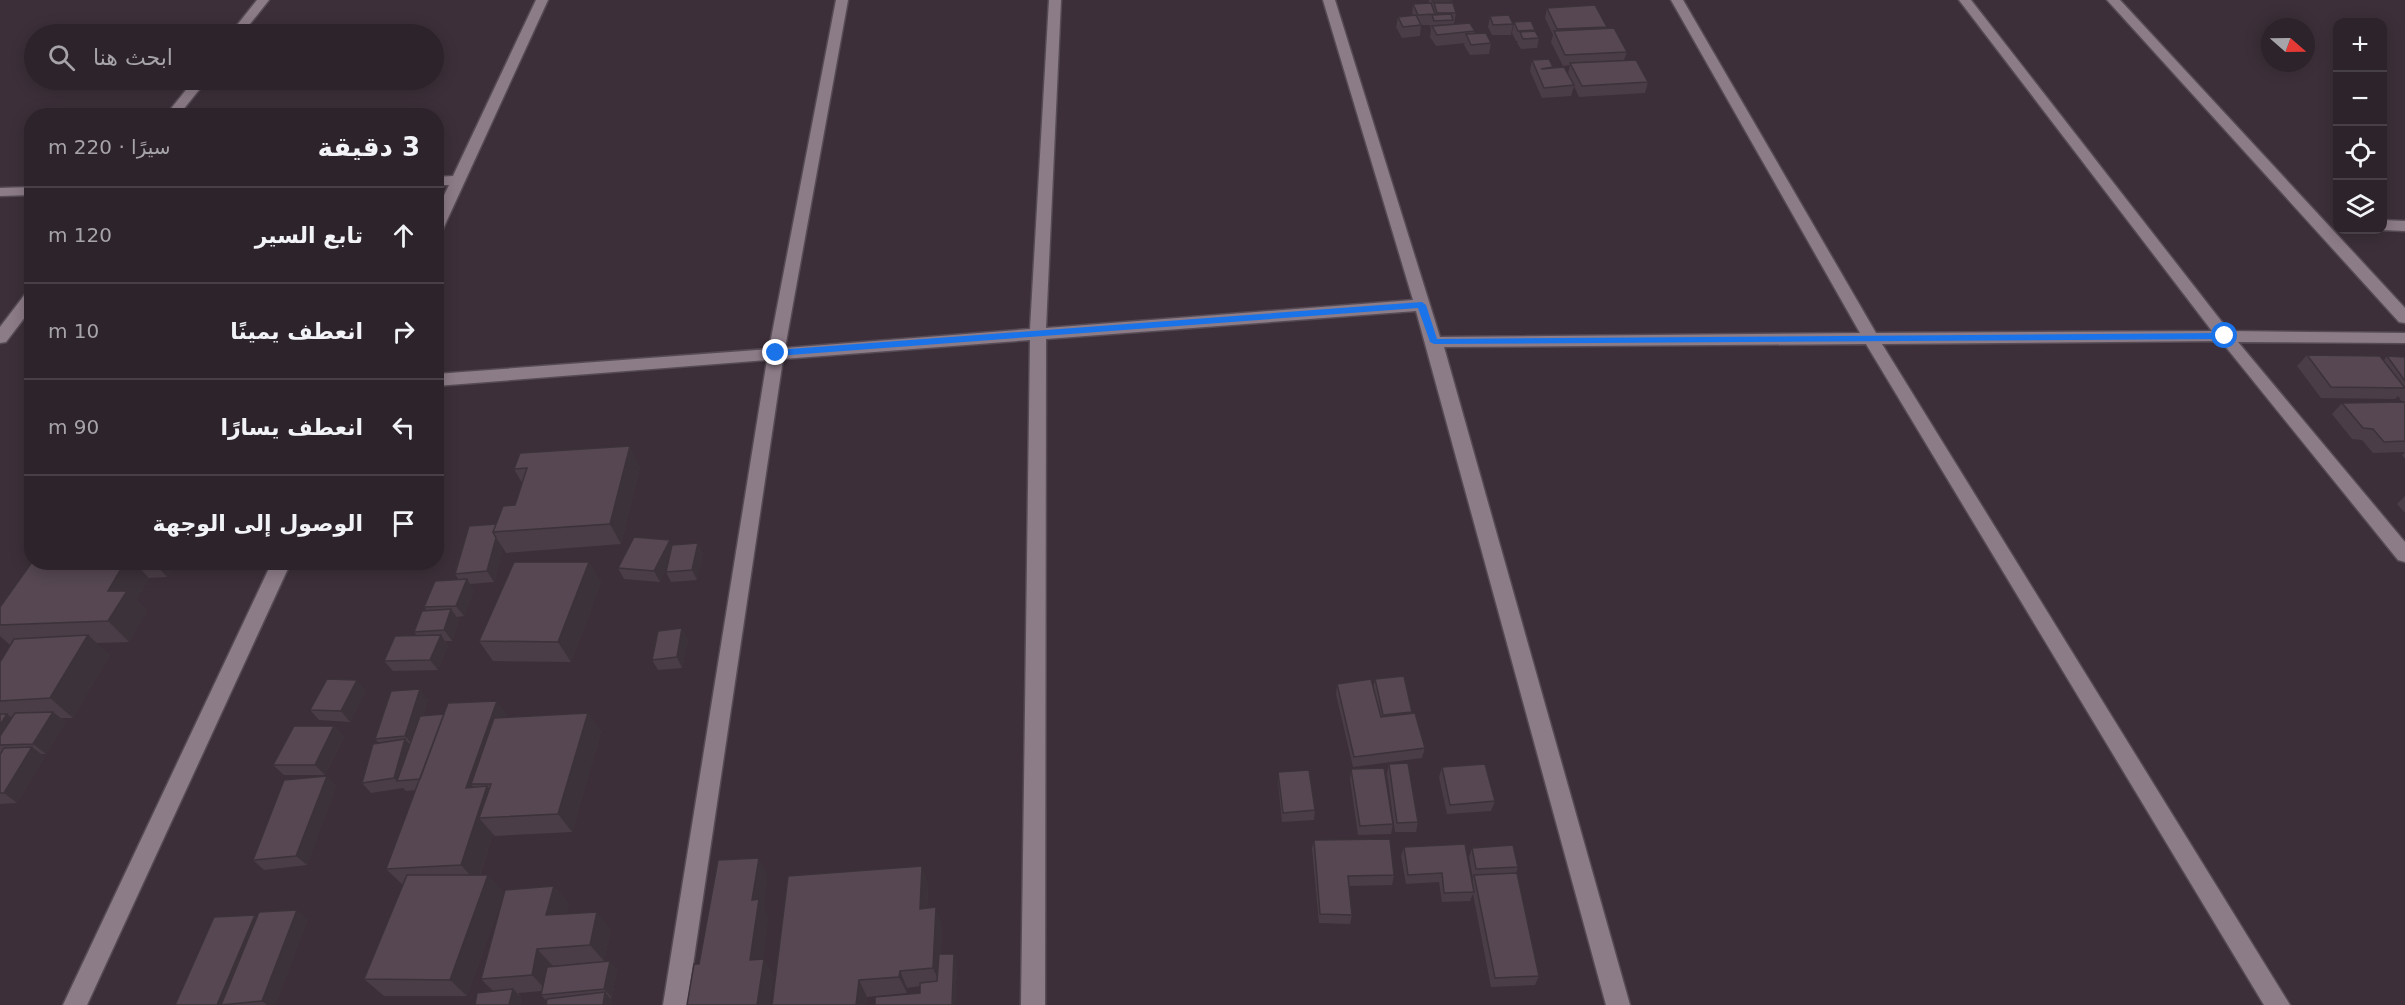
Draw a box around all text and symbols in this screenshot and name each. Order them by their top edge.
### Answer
north arrow [2261,18,2315,72]
map controls [2333,18,2387,234]
button: + [2333,18,2387,72]
search box [24,24,444,90]
icon: search [45,41,78,74]
text: ابحث هنا [93,45,173,70]
button: − [2333,72,2387,126]
button: locate [2333,126,2387,180]
text: 3 دقيقة [317,132,420,162]
text: سيرًا · 220 m [48,135,171,159]
button: layers [2333,180,2387,234]
icon: ahead [387,219,420,252]
text: 120 m [48,223,112,247]
text: تابع السير [255,223,363,248]
icon: right [387,315,420,348]
text: 10 m [48,319,99,343]
text: انعطف يمينًا [230,319,363,344]
route start [2211,322,2237,348]
route end [762,339,788,365]
icon: left [387,411,420,444]
text: 90 m [48,415,99,439]
text: انعطف يسارًا [220,415,363,440]
icon: arrive [387,507,420,540]
text: الوصول إلى الوجهة [153,511,363,536]

